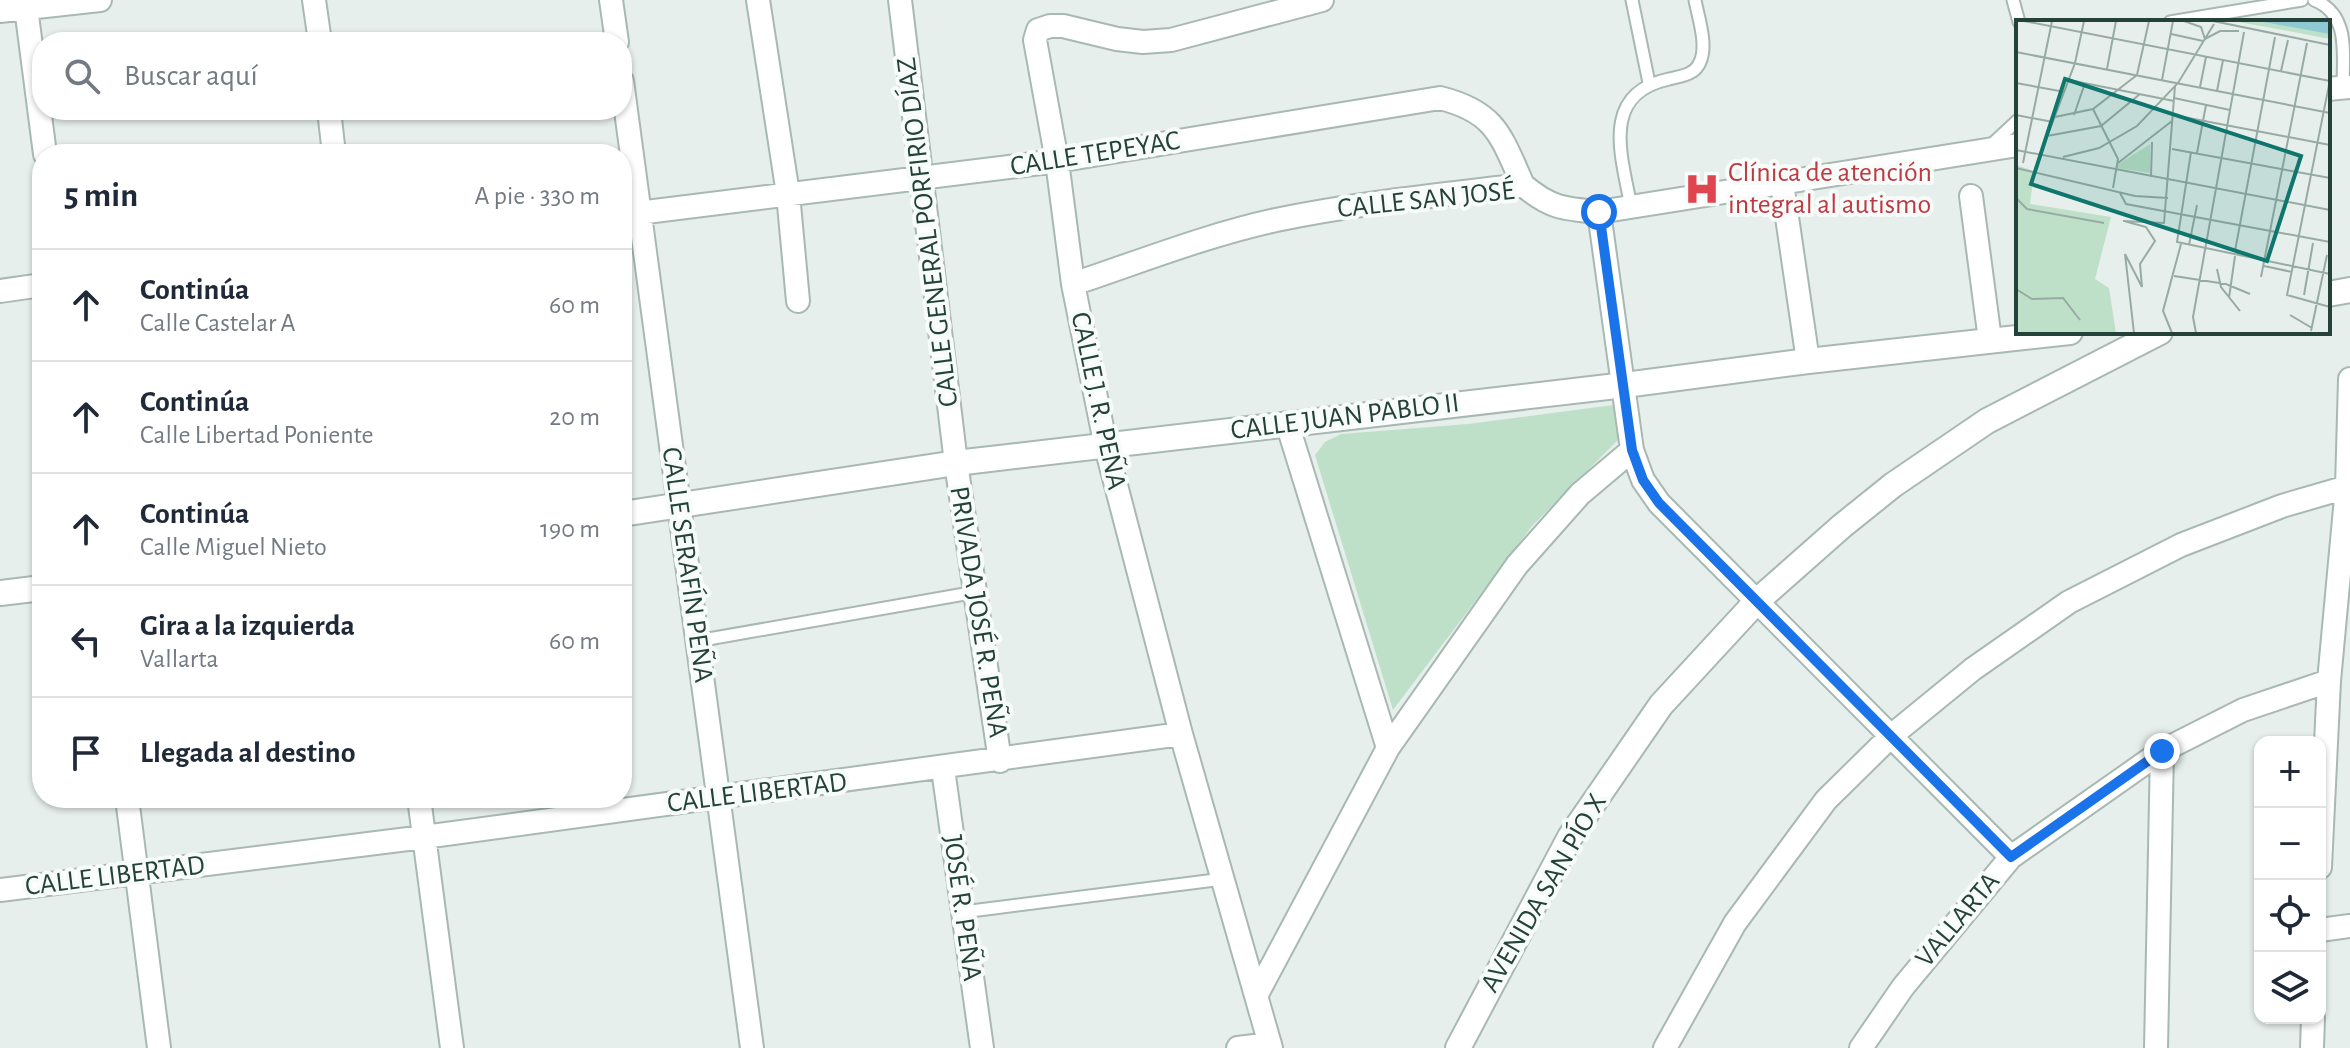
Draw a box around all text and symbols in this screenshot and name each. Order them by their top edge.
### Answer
inset map [2016,20,2330,334]
search box [32,32,632,120]
icon: search [60,54,104,98]
street label: CALLE GENERAL PORFIRIO DÍAZ [890,56,963,409]
text: Buscar aquí [124,61,258,91]
street label: CALLE TEPEYAC [1008,127,1182,181]
place label: Clínica de atención integral al autismo [1728,159,1932,219]
hospital icon: Clínica de atención integral al autismo [1683,170,1721,208]
street label: CALLE SAN JOSÉ [1336,174,1516,223]
text: 5 min [64,179,138,213]
text: A pie · 330 m [474,183,600,209]
route start [1581,194,1617,230]
text: Continúa [140,275,249,305]
icon: ahead [64,283,108,327]
text: 60 m [549,292,600,318]
street label: CALLE J. R. PEÑA [1065,309,1132,492]
text: Calle Castelar A [140,310,296,336]
text: Continúa [140,387,249,417]
street label: CALLE JUAN PABLO II [1229,389,1461,445]
icon: ahead [64,395,108,439]
text: 20 m [549,404,600,430]
text: Calle Libertad Poniente [140,422,374,448]
street label: CALLE SERAFÍN PEÑA [657,445,720,684]
street label: PRIVADA JOSÉ R. PEÑA [944,484,1015,740]
text: Continúa [140,499,249,529]
icon: ahead [64,507,108,551]
text: 190 m [540,516,600,542]
text: Calle Miguel Nieto [140,534,327,560]
text: Gira a la izquierda [140,611,355,641]
icon: left [64,619,108,663]
text: 60 m [549,628,600,654]
text: Vallarta [140,646,219,672]
icon: arrive [64,731,108,775]
route end [2144,733,2180,769]
map controls [2254,736,2326,1024]
button: + [2254,736,2326,808]
text: Llegada al destino [140,738,356,768]
street label: CALLE LIBERTAD [666,768,848,818]
street label: AVENIDA SAN PÍO X [1473,788,1612,997]
button: − [2254,808,2326,880]
street label: JOSÉ R. PEÑA [938,833,989,983]
street label: CALLE LIBERTAD [24,851,206,901]
street label: VALLARTA [1911,867,2005,973]
button: locate [2254,880,2326,952]
button: layers [2254,952,2326,1024]

